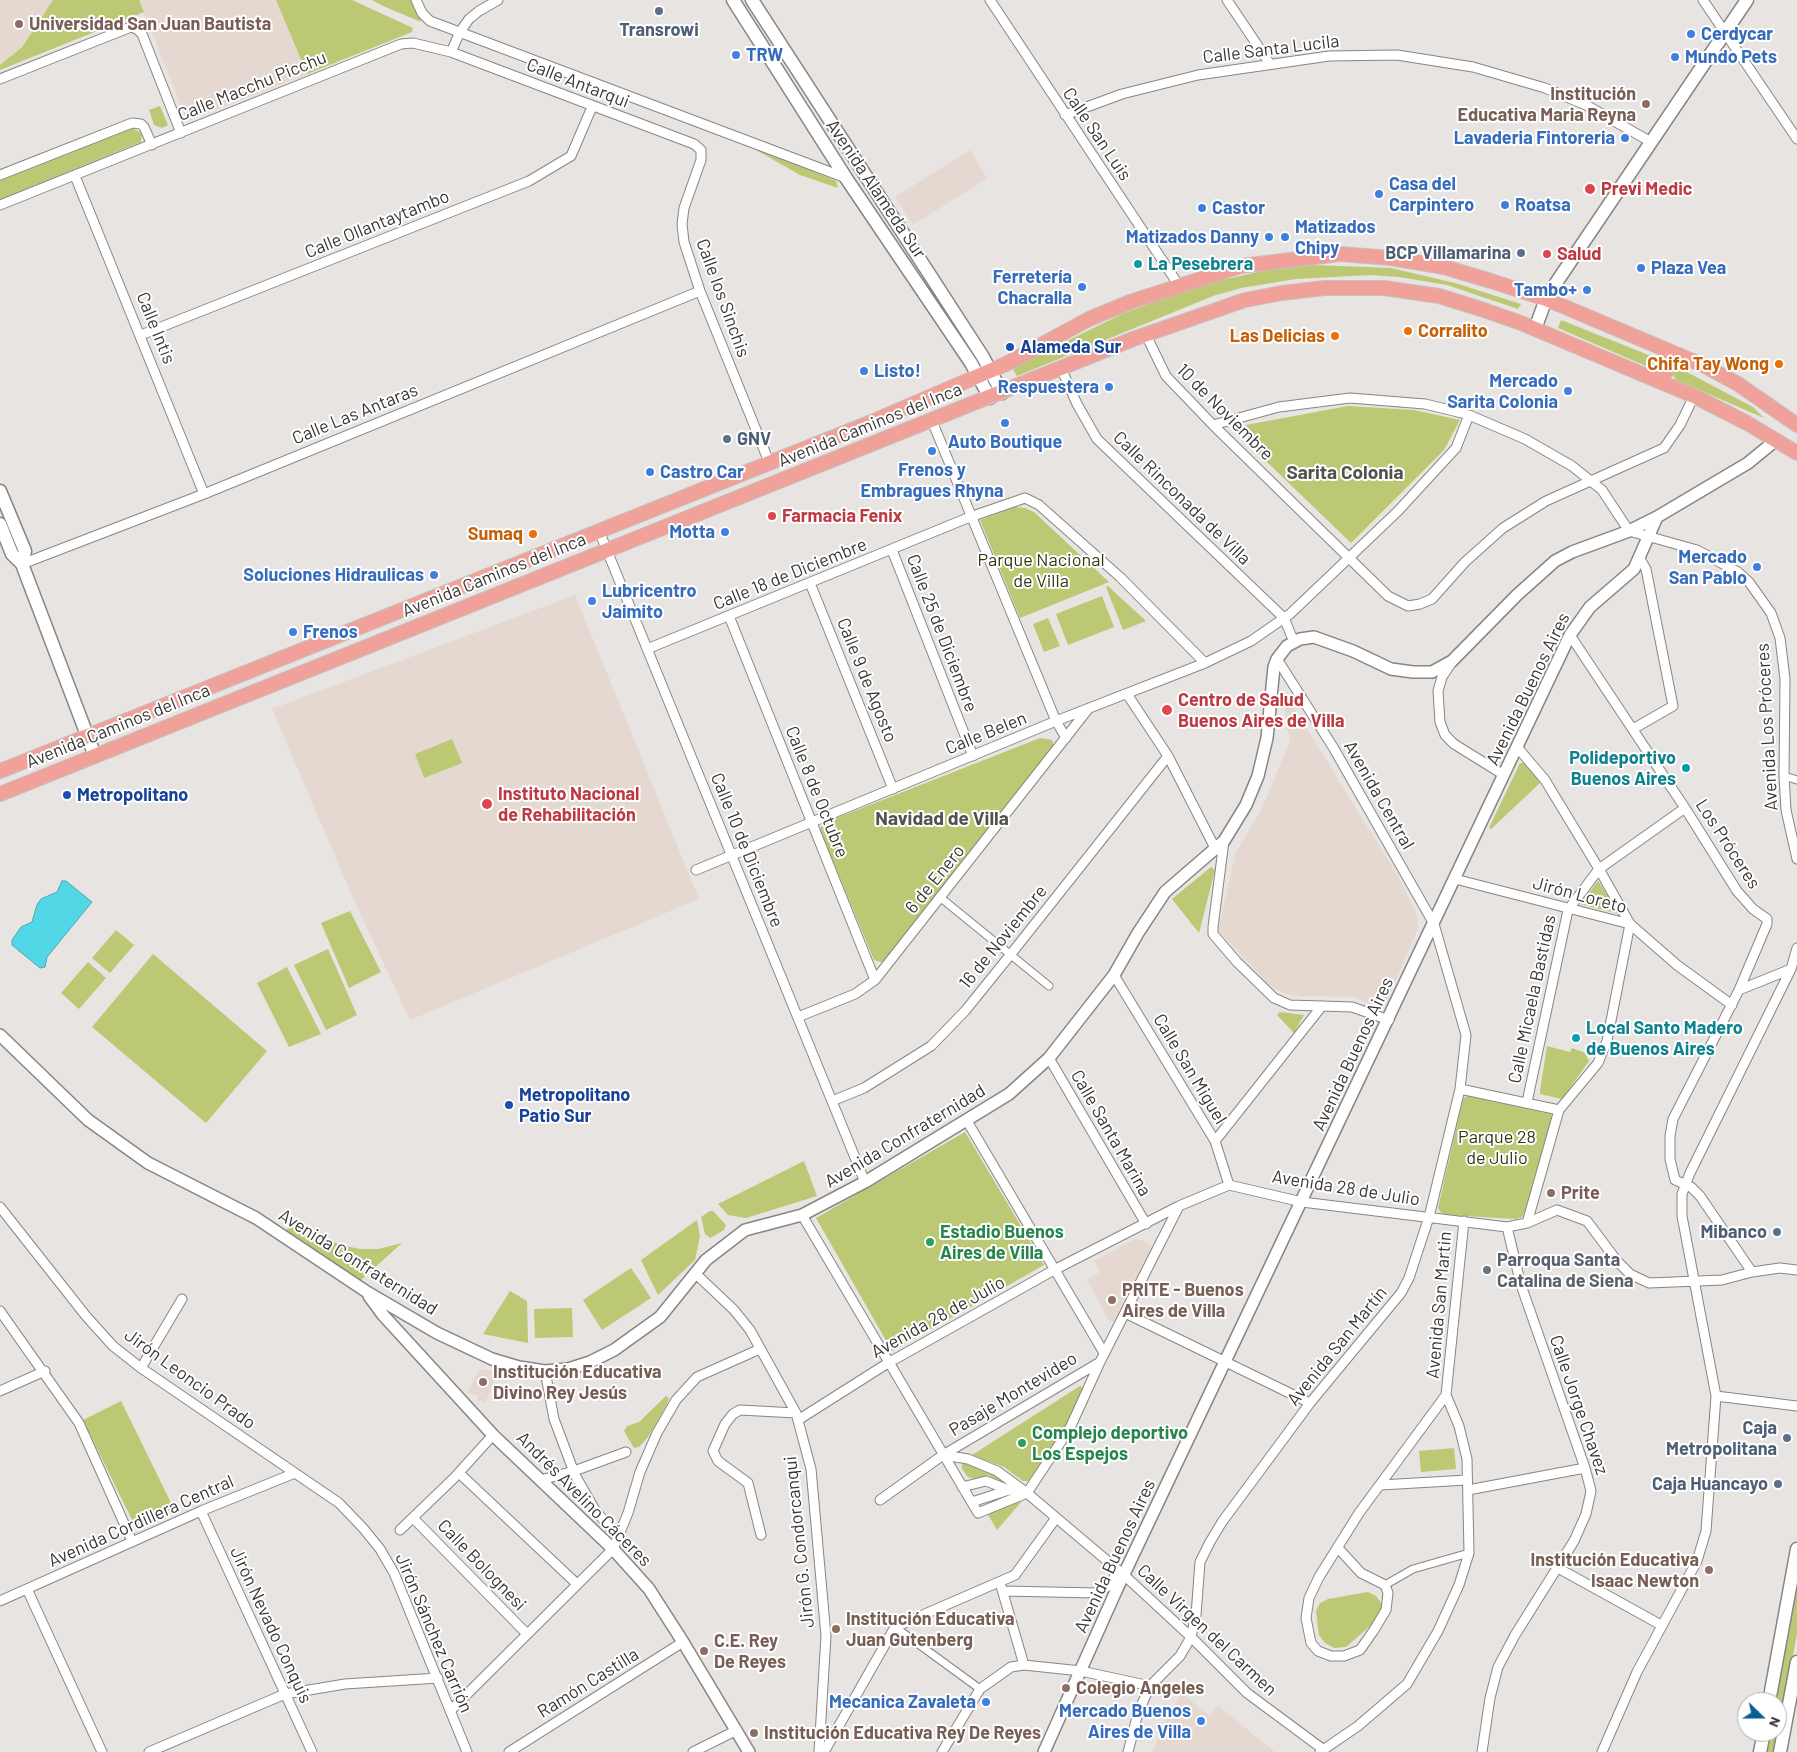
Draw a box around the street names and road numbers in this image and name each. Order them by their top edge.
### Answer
street label: Calle Santa Lucila [1202,30,1340,68]
street label: Calle Macchu Picchu [175,46,329,126]
street label: Calle Antarqui [524,54,632,112]
street label: Calle San Luis [1058,83,1136,185]
street label: Avenida Alameda Sur [821,115,931,263]
street label: Calle Ollantaytambo [302,185,452,263]
street label: Calle los Sinchis [692,236,754,360]
street label: Calle Intis [132,289,180,367]
street label: 10 de Noviembre [1172,359,1278,465]
street label: Avenida Caminos del Inca [775,378,965,472]
street label: Calle Las Antaras [289,379,421,449]
street label: Calle Rinconada de Villa [1109,427,1255,569]
street label: Avenida Caminos del Inca [399,528,589,622]
street label: Calle 18 de Diciembre [710,533,870,615]
street label: Calle 25 de Diciembre [902,551,982,715]
street label: Avenida Buenos Aires [1482,609,1574,769]
street label: Calle 9 de Agosto [832,615,902,745]
street label: Avenida Los Próceres [1752,643,1782,811]
street label: Avenida Caminos del Inca [23,679,213,773]
street label: Calle Belen [942,707,1030,759]
street label: Calle 8 de Octubre [781,723,853,861]
street label: Avenida Central [1339,737,1419,853]
street label: Calle 10 de Diciembre [706,770,788,930]
street label: Los Próceres [1691,795,1765,893]
street label: 6 de Enero [901,840,969,918]
street label: Jirón Loreto [1531,872,1629,918]
street label: 16 de Noviembre [955,881,1051,993]
street label: Calle Micaela Bastidas [1504,913,1560,1085]
street label: Avenida Buenos Aires [1308,974,1398,1134]
street label: Calle San Miguel [1149,1010,1231,1128]
street label: Calle Santa Marina [1066,1066,1156,1200]
street label: Avenida Confraternidad [821,1080,989,1192]
street label: Avenida 28 de Julio [1271,1166,1421,1210]
street label: Avenida Confraternidad [275,1204,441,1320]
street label: Avenida San Martin [1422,1230,1456,1380]
street label: Avenida 28 de Julio [867,1271,1009,1363]
street label: Avenida San Martín [1282,1282,1392,1410]
street label: Jirón Leoncio Prado [120,1324,260,1434]
street label: Calle Jorge Chavez [1545,1332,1613,1478]
street label: Pasaje Montevideo [945,1347,1081,1441]
street label: Andrés Avelino Cáceres [512,1427,656,1571]
street label: Jirón G. Condorcanqui [779,1455,819,1629]
street label: Avenida Cordillera Central [45,1470,237,1572]
street label: Avenida Buenos Aires [1070,1476,1160,1636]
street label: Calle Bolognesi [433,1515,531,1615]
street label: Jirón Nevado Conquis [225,1543,317,1707]
street label: Jirón Sánchez Carrión [391,1550,477,1716]
street label: Calle Virgen del Carmen [1133,1560,1281,1700]
street label: Ramón Castilla [533,1643,643,1723]

